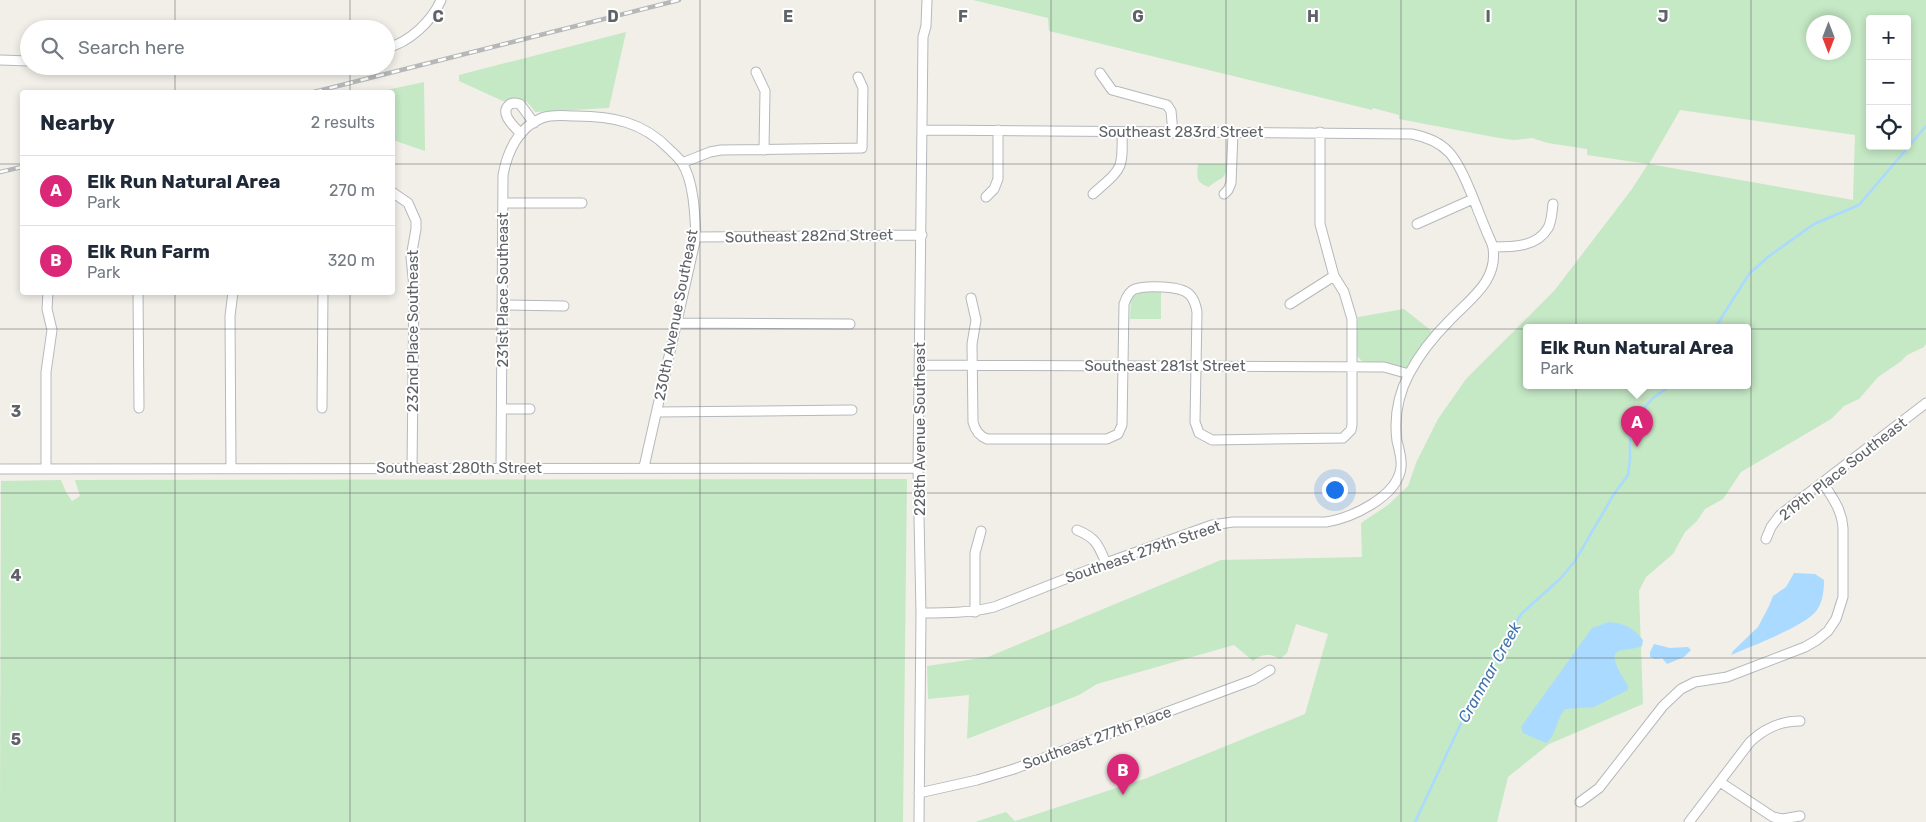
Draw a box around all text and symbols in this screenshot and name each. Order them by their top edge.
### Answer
text: C [432,7,444,26]
text: D [607,7,619,26]
text: E [783,7,793,26]
text: F [958,7,968,26]
text: G [1132,7,1144,26]
text: H [1307,7,1319,26]
text: I [1485,7,1491,26]
text: J [1658,7,1668,26]
north arrow [1806,15,1851,60]
map controls [1866,15,1911,150]
button: + [1866,15,1911,60]
search box [20,20,395,75]
icon: search [38,34,66,62]
text: Search here [78,36,185,59]
button: − [1866,60,1911,105]
button: locate [1866,105,1911,150]
text: Nearby [40,110,115,135]
text: 2 results [311,113,375,132]
street label: Southeast 283rd Street [1099,123,1263,141]
text: Elk Run Natural Area [87,170,280,193]
text: A [50,181,62,200]
text: 270 m [329,181,375,200]
text: Park [87,193,120,212]
street label: 231st Place Southeast [494,212,512,368]
street label: Southeast 282nd Street [725,226,893,246]
street label: 230th Avenue Southeast [651,228,701,402]
text: Elk Run Farm [87,240,210,263]
street label: 232nd Place Southeast [404,250,422,412]
text: B [50,251,62,270]
text: 320 m [328,251,375,270]
text: Park [87,263,120,282]
popup [1523,324,1751,389]
text: Elk Run Natural Area [1540,336,1734,359]
street label: 228th Avenue Southeast [911,342,929,516]
street label: Southeast 281st Street [1084,357,1246,375]
text: Park [1540,359,1574,378]
text: 3 [11,402,21,421]
pin: A [1621,406,1653,447]
street label: 219th Place Southeast [1776,414,1910,524]
street label: Southeast 280th Street [376,459,542,477]
your location [1322,477,1348,503]
street label: Southeast 279th Street [1063,517,1223,587]
text: 4 [11,566,22,585]
water label: Cranmar Creek [1454,618,1525,726]
street label: Southeast 277th Place [1020,703,1174,773]
text: 5 [11,730,21,749]
pin: B [1107,754,1139,795]

